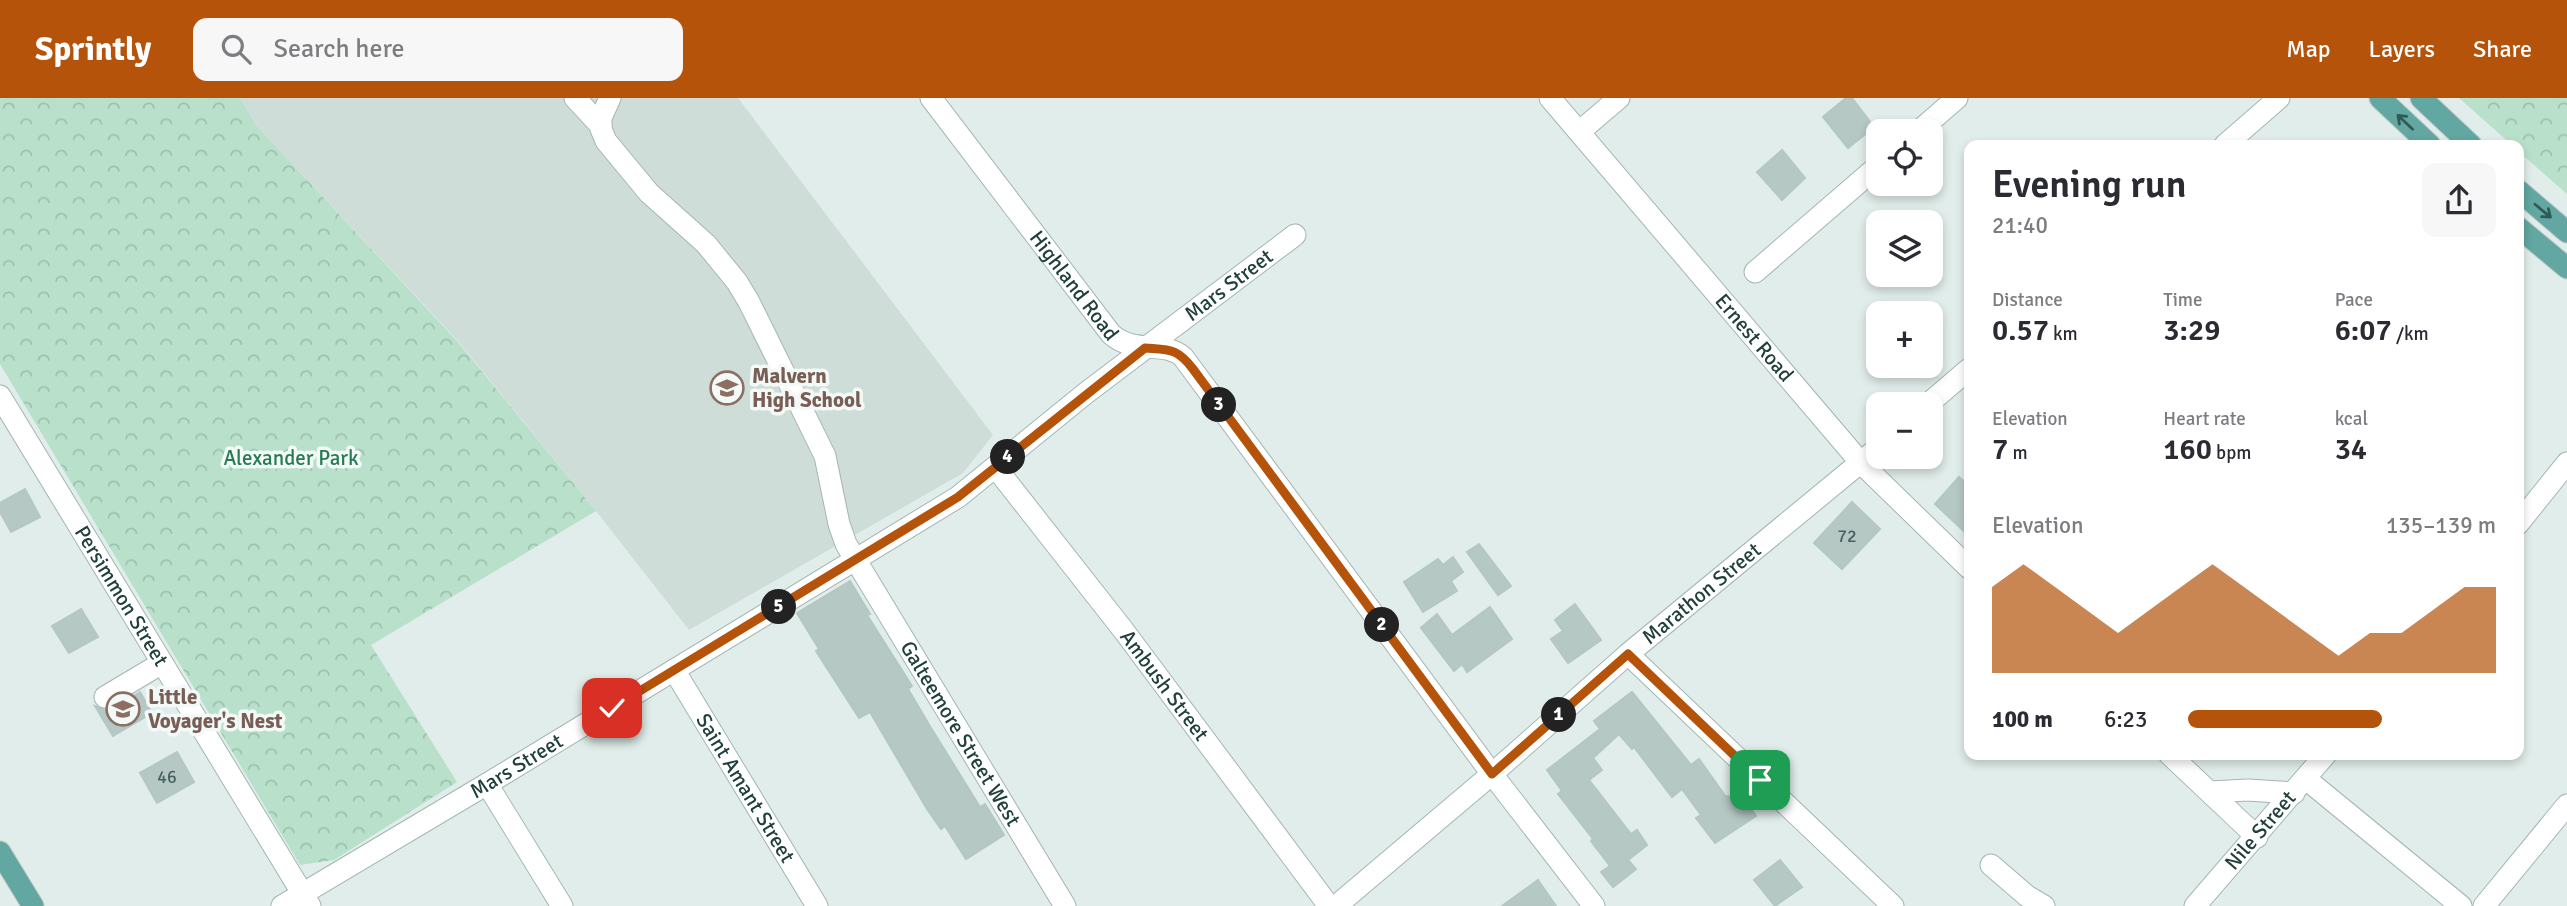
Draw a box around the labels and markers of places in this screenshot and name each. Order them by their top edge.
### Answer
place label: Malvern High School [752,363,862,413]
school or university icon: Malvern High School [708,369,746,407]
pin: 3 [1202,388,1236,422]
pin: 4 [990,440,1026,474]
pin: 5 [762,589,796,624]
pin: 2 [1364,608,1400,642]
pin [582,678,642,738]
place label: Little Voyager's Nest [148,684,283,734]
school or university icon: Little Voyager's Nest [104,690,142,728]
pin: 1 [1542,698,1576,732]
pin [1730,750,1790,810]

